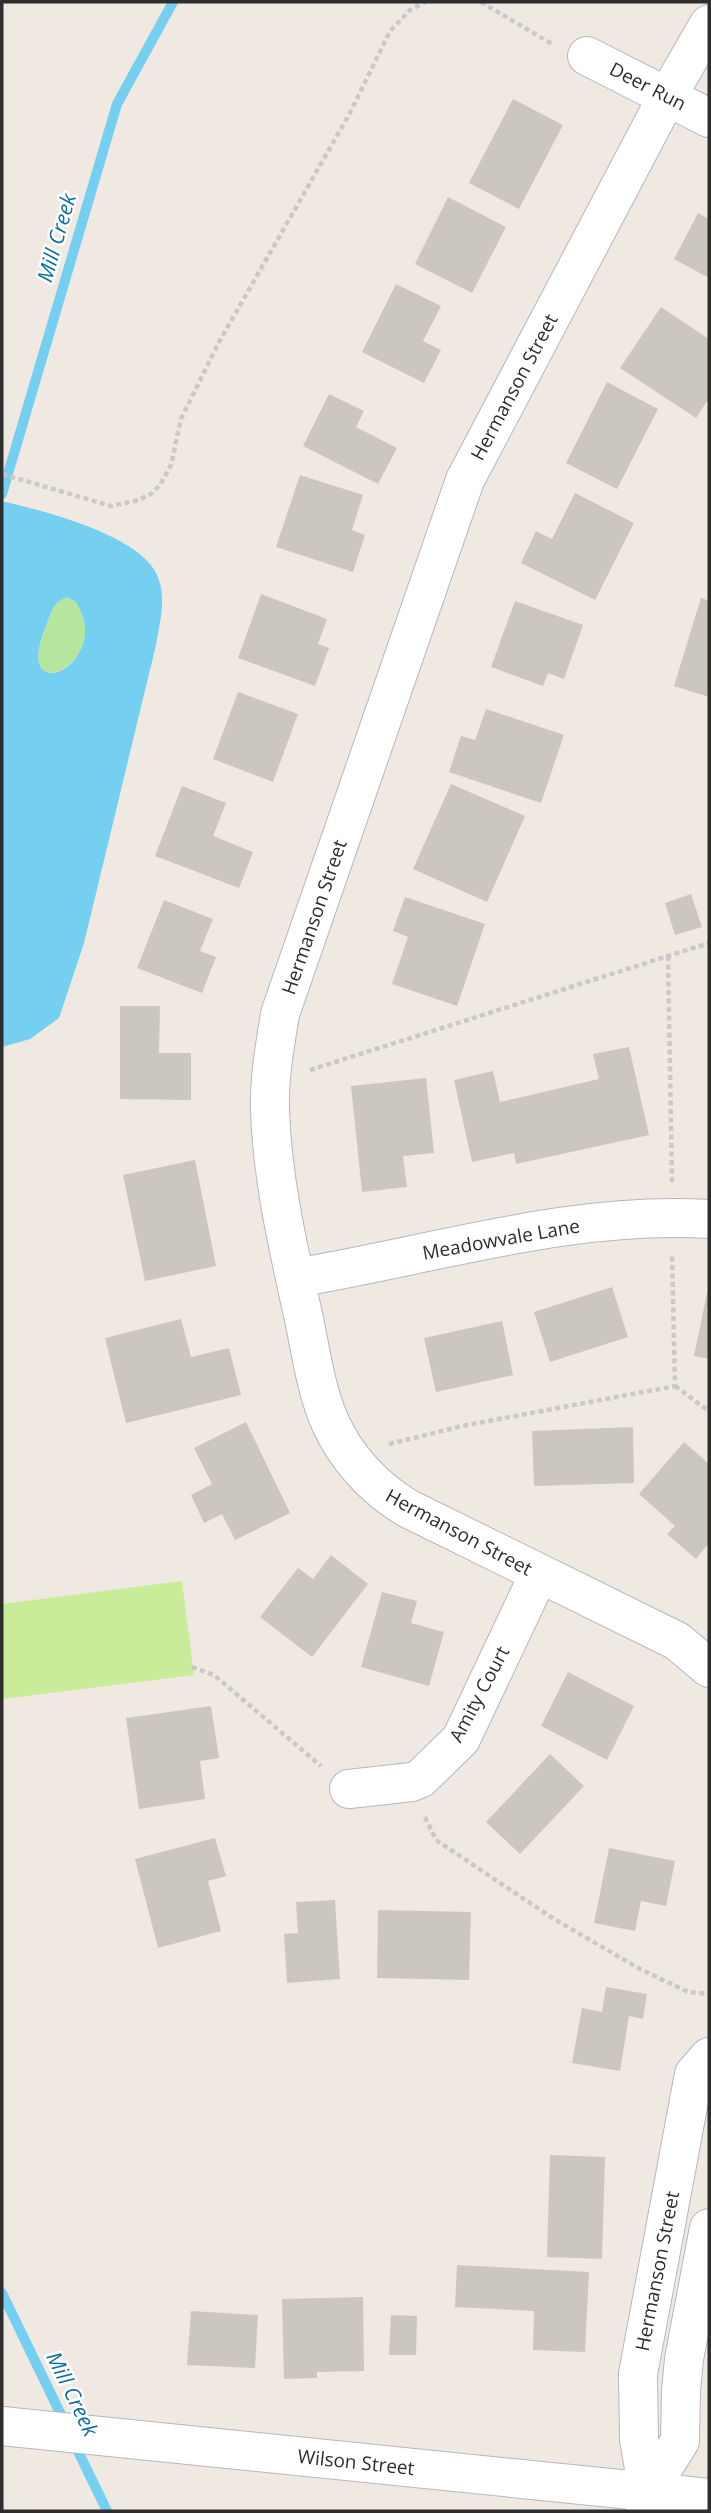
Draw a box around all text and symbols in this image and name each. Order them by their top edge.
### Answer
street label: Deer Run [605,56,691,116]
water label: Mill Creek [30,190,82,285]
street label: Hermanson Street [464,309,564,465]
street label: Hermanson Street [275,836,353,998]
street label: Meadowvale Lane [420,1212,582,1266]
street label: Hermanson Street [381,1482,537,1582]
street label: Amity Court [443,1641,515,1747]
street label: Hermanson Street [629,2189,685,2353]
water label: Mill Creek [40,2347,106,2441]
street label: Wilson Street [296,2443,416,2481]

